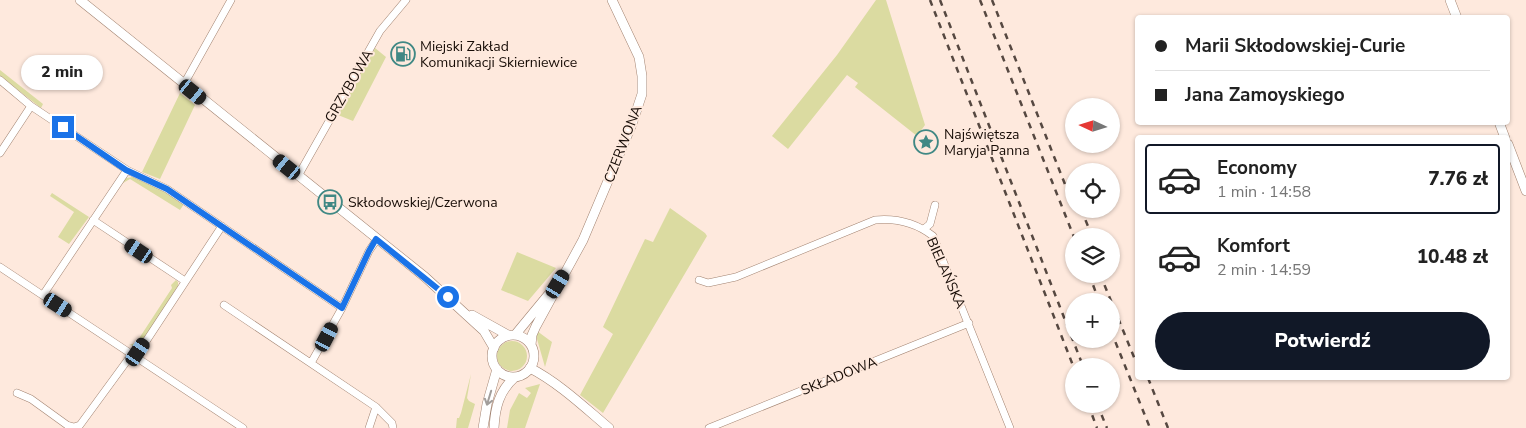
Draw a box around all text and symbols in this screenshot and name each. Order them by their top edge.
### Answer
text: Marii Skłodowskiej-Curie [1185,33,1405,59]
place label: Miejski Zakład Komunikacji Skierniewice [420,37,577,72]
fuel station icon: Miejski Zakład Komunikacji Skierniewice [390,41,416,67]
street label: GRZYBOWA [320,46,378,126]
callout: 2 min [22,54,104,90]
text: 2 min [41,61,83,83]
car [176,77,209,107]
text: Jana Zamoyskiego [1185,82,1345,108]
north arrow [1065,98,1120,152]
map controls [1065,98,1120,413]
street label: CZERWONA [600,103,646,185]
route end [52,116,74,138]
place label: Najświętsza Maryja Panna [944,125,1030,160]
place icon: Najświętsza Maryja Panna [913,129,939,155]
car [270,152,303,182]
text: Economy [1217,155,1297,181]
icon: car [1157,157,1202,202]
button: locate [1065,163,1120,218]
text: 7.76 zł [1428,166,1488,192]
text: 1 min · 14:58 [1217,181,1311,203]
bus stop icon: Skłodowskiej/Czerwona [317,189,343,215]
place label: Skłodowskiej/Czerwona [348,193,498,212]
button: layers [1065,228,1120,283]
text: Komfort [1217,233,1290,259]
street label: BIELAŃSKA [922,234,970,312]
icon: car [1157,235,1202,280]
car [122,236,155,266]
text: 10.48 zł [1417,244,1488,270]
text: 2 min · 14:59 [1217,259,1311,281]
car [543,267,572,301]
route start [437,286,459,308]
car [41,291,74,319]
button: + [1065,293,1120,348]
button: Potwierdź [1155,312,1490,370]
car [313,320,340,354]
car [123,335,152,369]
street label: SKŁADOWA [798,352,880,400]
button: − [1065,358,1120,413]
one-way arrow [483,390,493,406]

